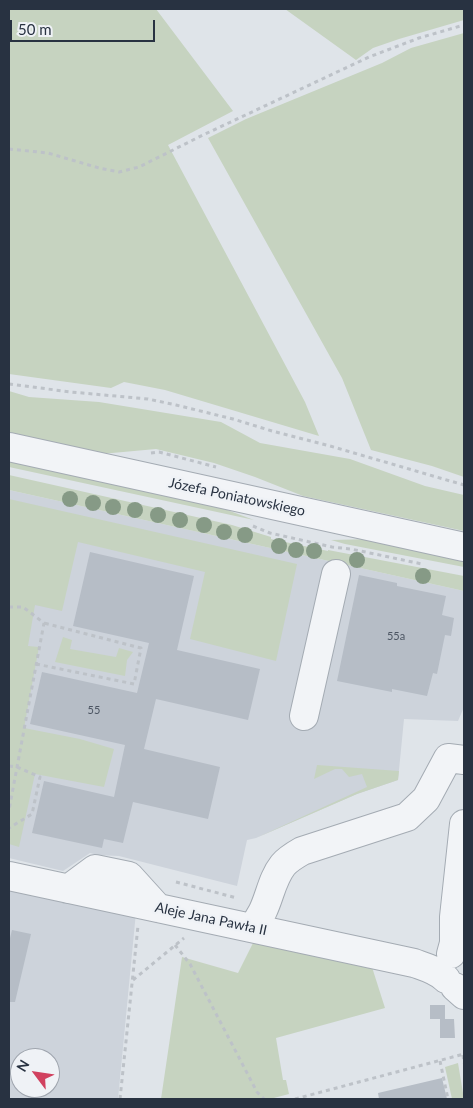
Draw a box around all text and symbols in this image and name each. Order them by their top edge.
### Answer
scale bar [12,10,158,42]
text: 50 m [18,20,52,38]
street label: Józefa Poniatowskiego [167,474,307,520]
house number: 55a [387,629,405,643]
house number: 55 [88,703,100,717]
street label: Aleje Jana Pawła II [153,899,269,939]
north arrow [10,1048,60,1098]
text: N [13,1057,33,1075]

